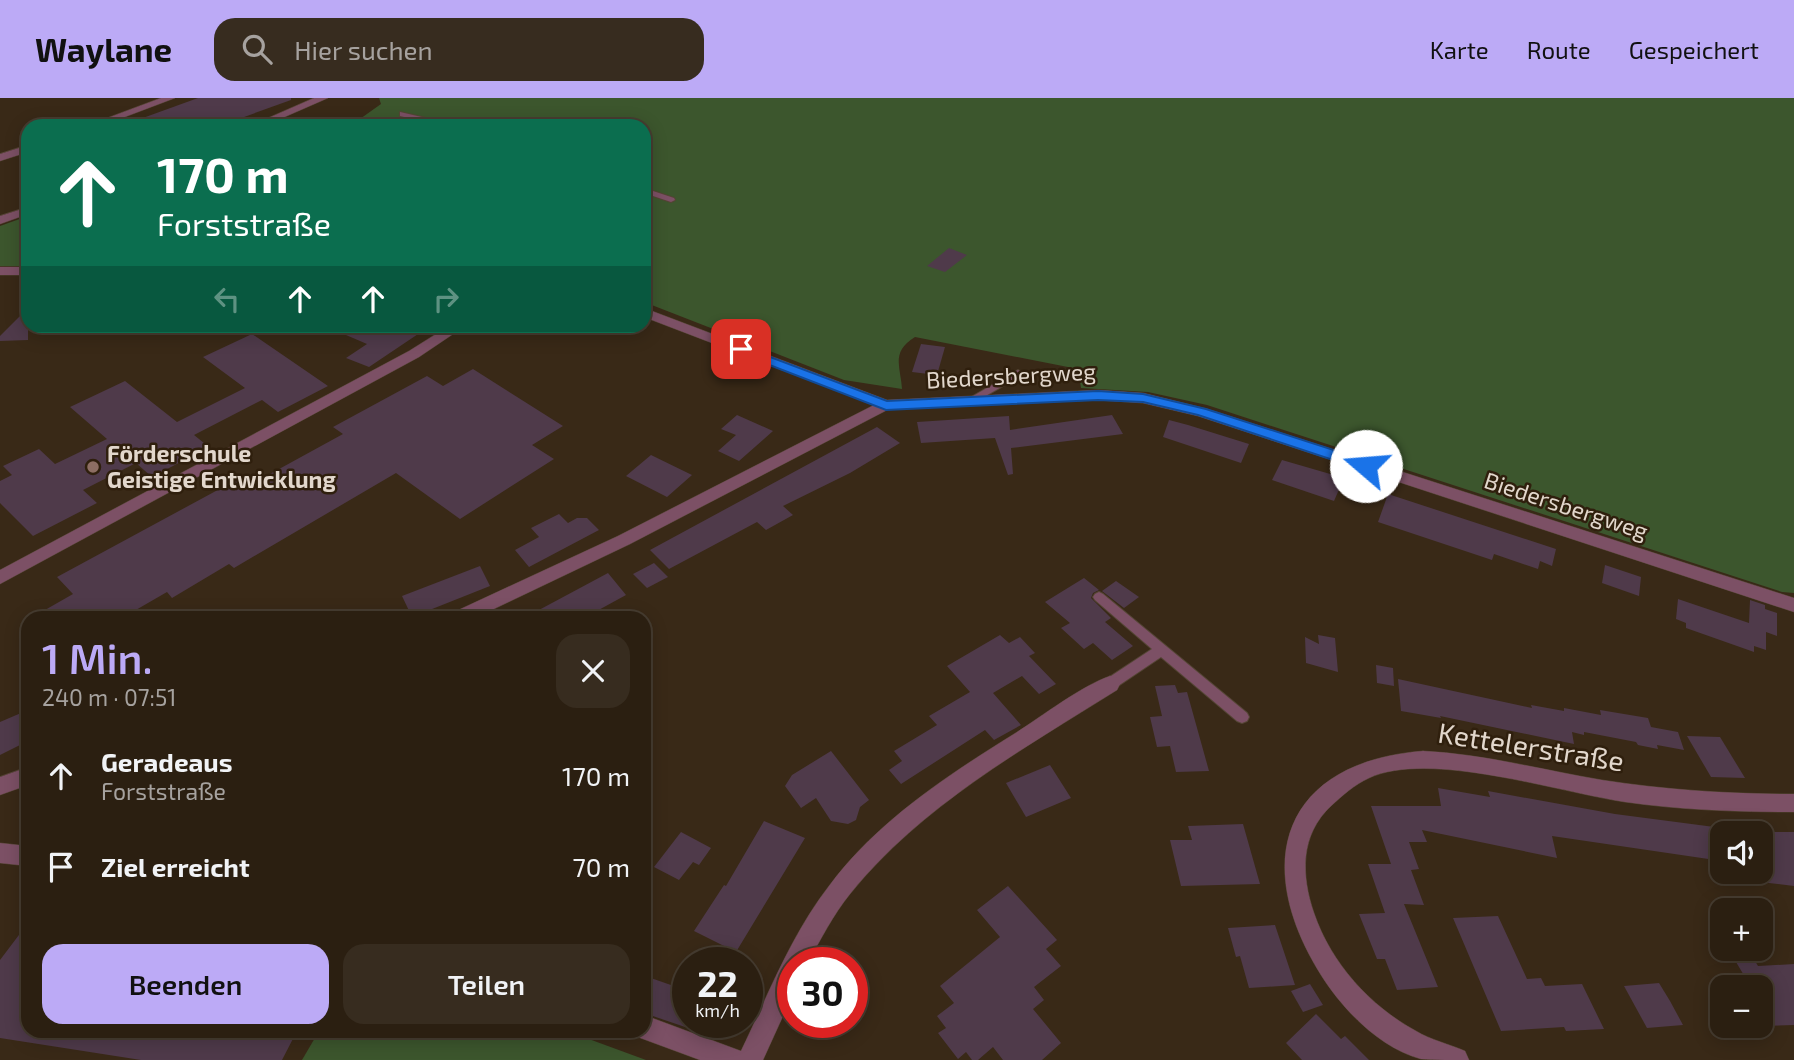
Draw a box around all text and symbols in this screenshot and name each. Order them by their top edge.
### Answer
search box [214,18,704,81]
text: Waylane [35,29,172,69]
icon: search [238,30,276,68]
text: Hier suchen [294,34,433,65]
text: Karte [1430,35,1489,64]
text: Route [1527,35,1591,64]
text: Gespeichert [1629,35,1759,64]
text: 170 m [157,144,289,203]
icon: ahead [42,147,133,238]
text: Forststraße [157,204,331,242]
icon: left [208,280,246,318]
icon: ahead [281,280,319,318]
icon: ahead [354,280,392,318]
icon: right [427,280,465,318]
pin [711,319,771,379]
icon: arrive [722,330,760,368]
street label: Biedersbergweg [925,357,1097,393]
position arrow [1329,429,1403,503]
place label: Förderschule Geistige Entwicklung [107,439,336,493]
marker: Förderschule Geistige Entwicklung [85,459,101,475]
street label: Biedersbergweg [1481,465,1652,545]
text: 1 Min. [42,632,153,682]
button: close [556,634,630,708]
text: 240 m · 07:51 [42,683,176,711]
street label: Kettelerstraße [1436,715,1626,777]
text: Geradeaus [101,746,233,777]
icon: ahead [42,757,80,795]
text: 170 m [562,760,630,791]
text: Forststraße [101,777,226,805]
map controls [1710,821,1773,1038]
button: sound [1710,821,1773,884]
icon: arrive [42,848,80,886]
text: Ziel erreicht [101,851,250,882]
text: 70 m [572,851,630,882]
button: + [1710,898,1773,961]
button: Beenden [42,944,329,1024]
button: Teilen [343,944,630,1024]
speed limit sign: 30 [777,947,868,1038]
text: 22 [697,962,738,1004]
button: − [1710,975,1773,1038]
text: km/h [695,999,740,1021]

